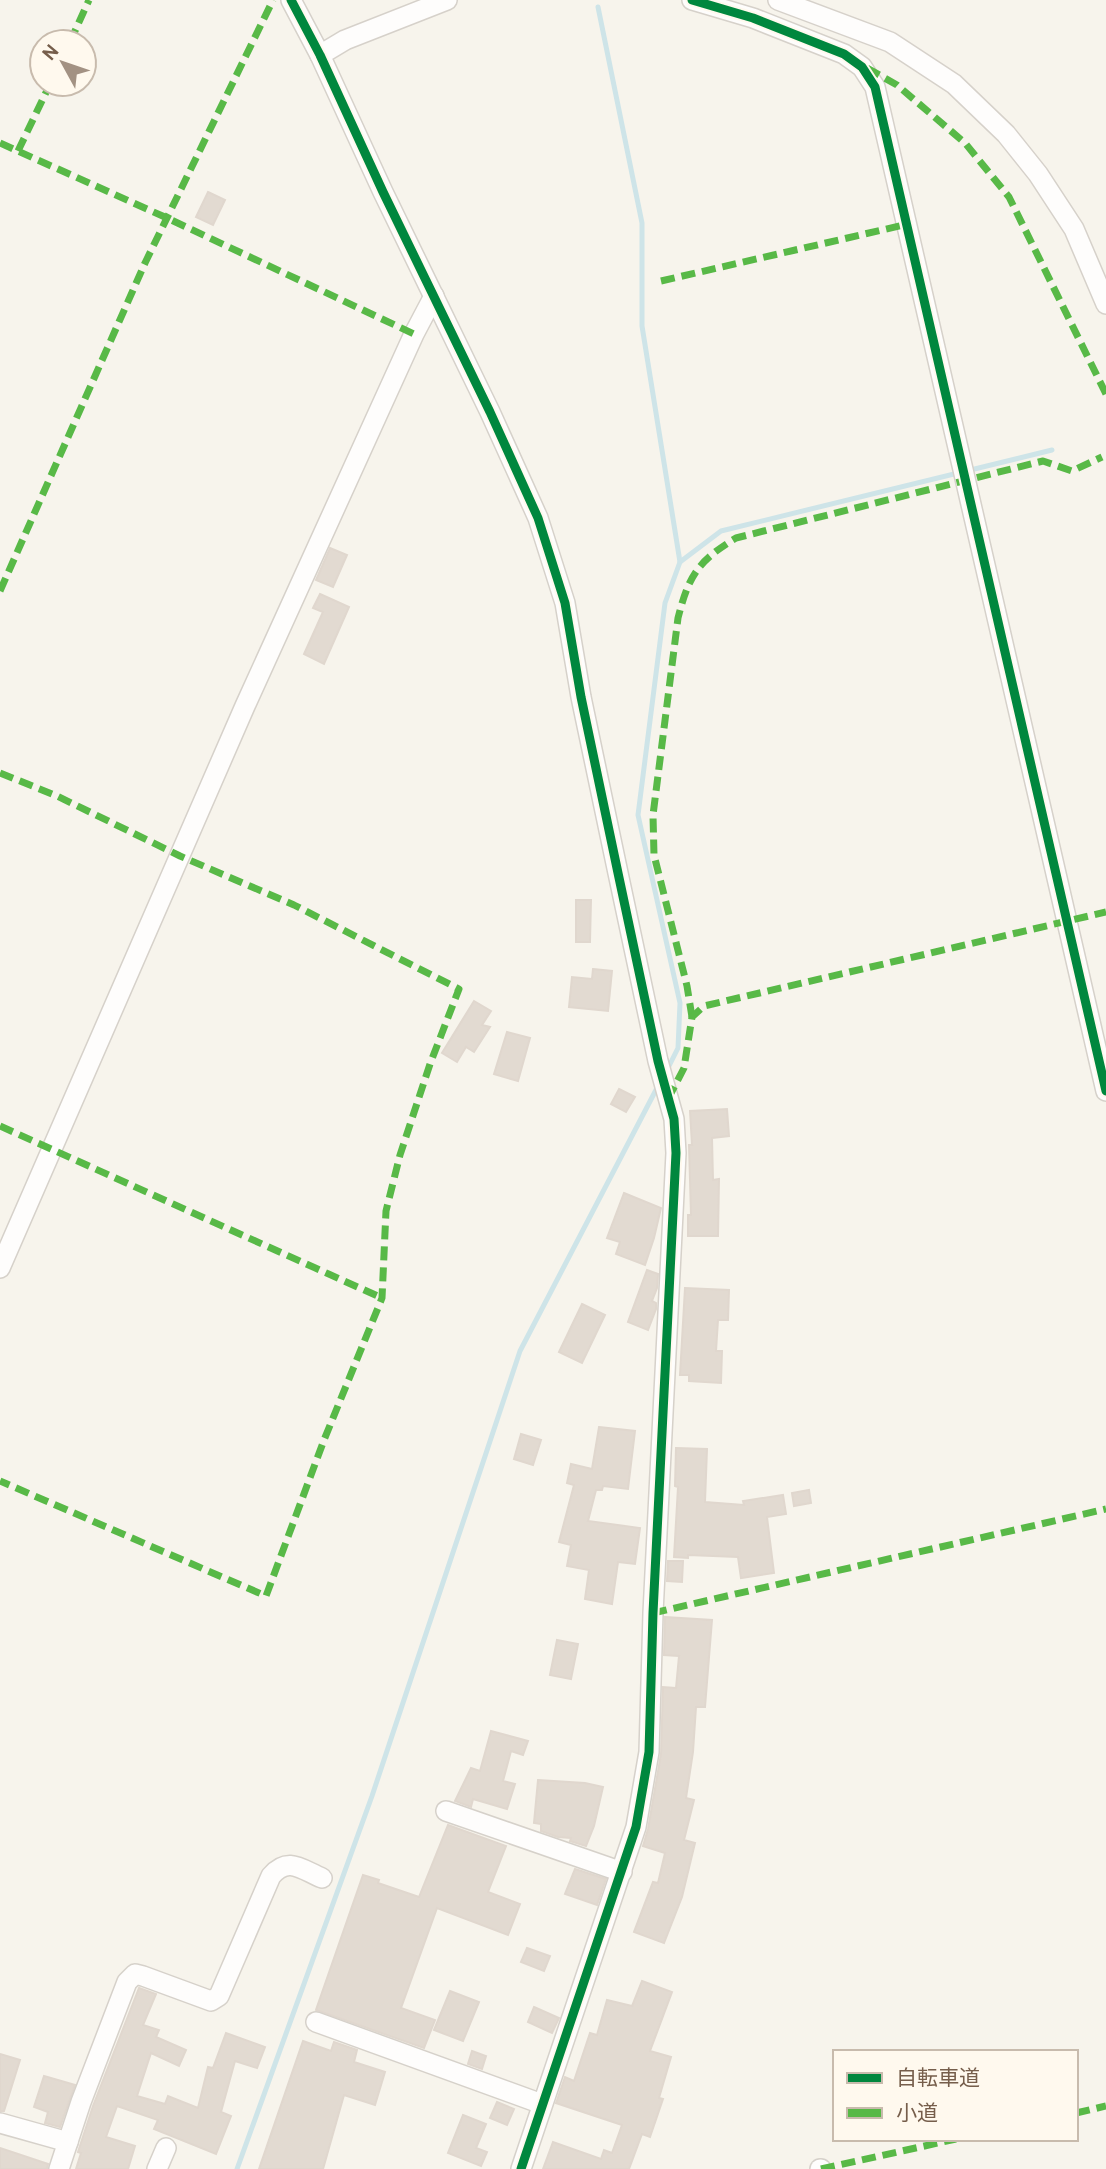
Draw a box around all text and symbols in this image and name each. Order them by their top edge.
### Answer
north arrow [28,28,98,98]
text: N [38,40,65,66]
legend [833,2050,1078,2141]
text: 自転車道 [896,2066,980,2093]
text: 小道 [896,2101,938,2128]

